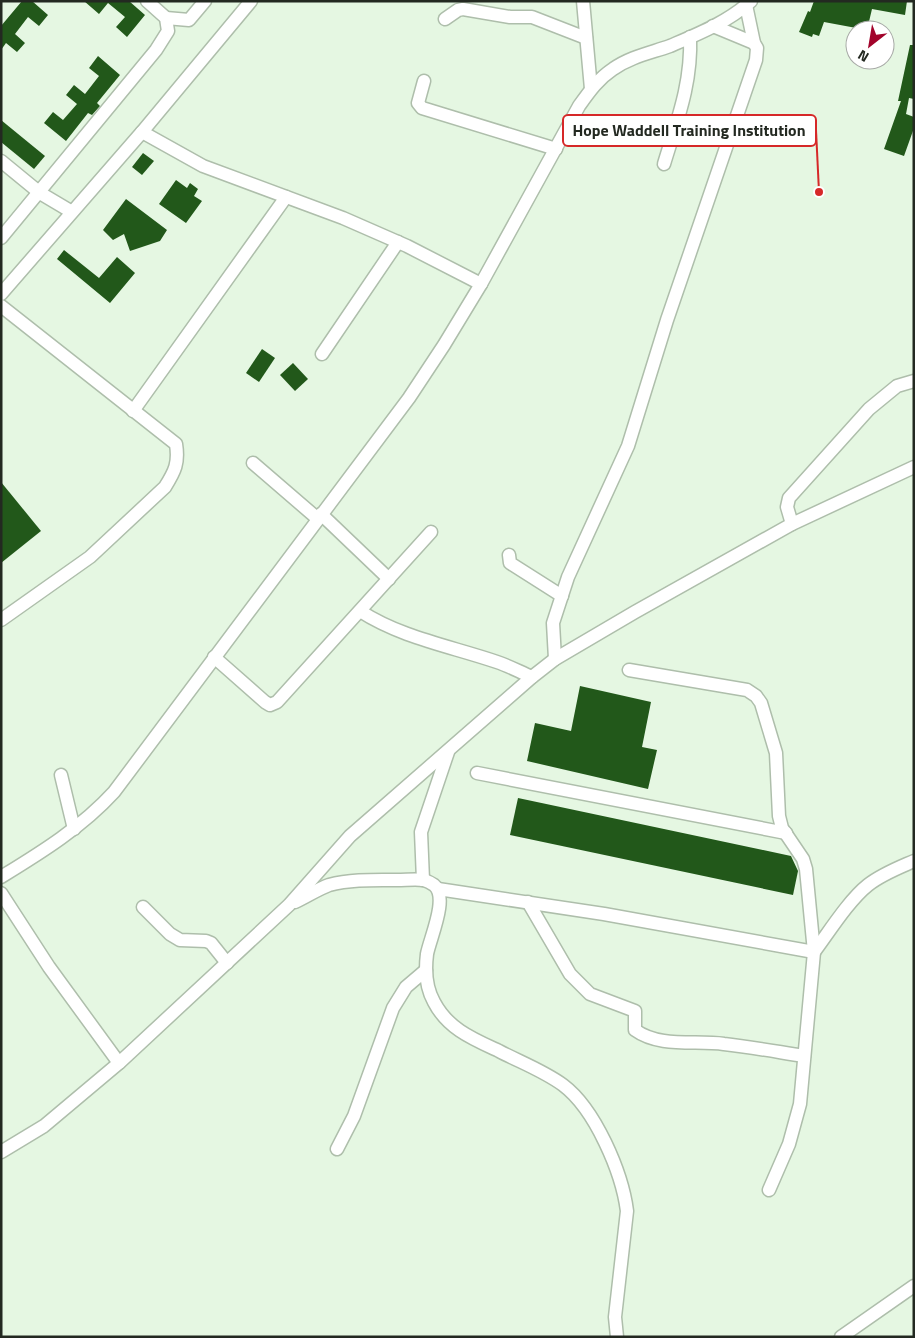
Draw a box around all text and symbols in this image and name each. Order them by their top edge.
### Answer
north arrow [845,20,895,70]
text: N [853,45,873,68]
callout: Hope Waddell Training Institution [563,115,816,146]
text: Hope Waddell Training Institution [573,118,805,142]

